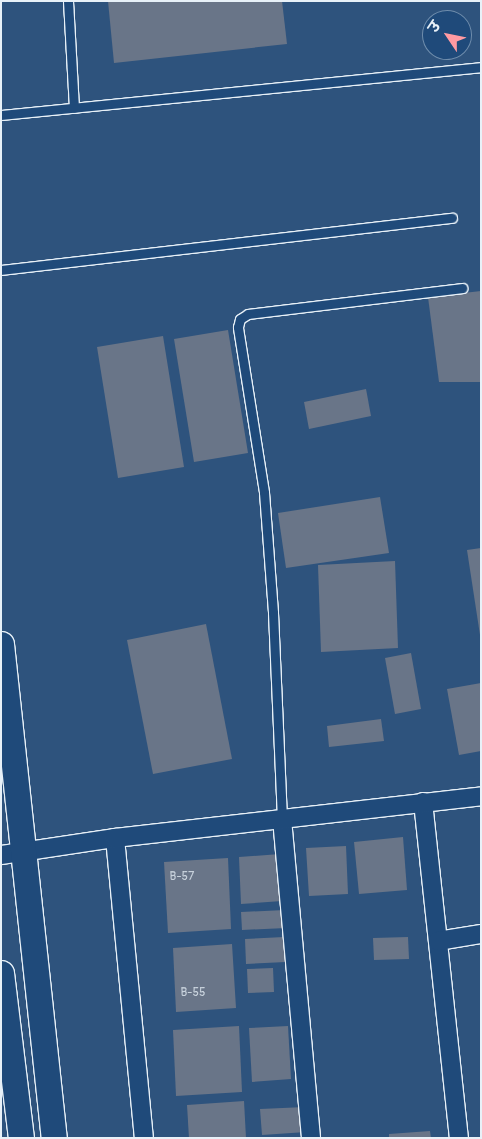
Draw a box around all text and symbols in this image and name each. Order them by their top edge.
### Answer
north arrow [422,10,472,60]
text: उ [425,18,445,36]
house number: B-57 [170,870,194,884]
house number: B-55 [181,986,205,1000]

